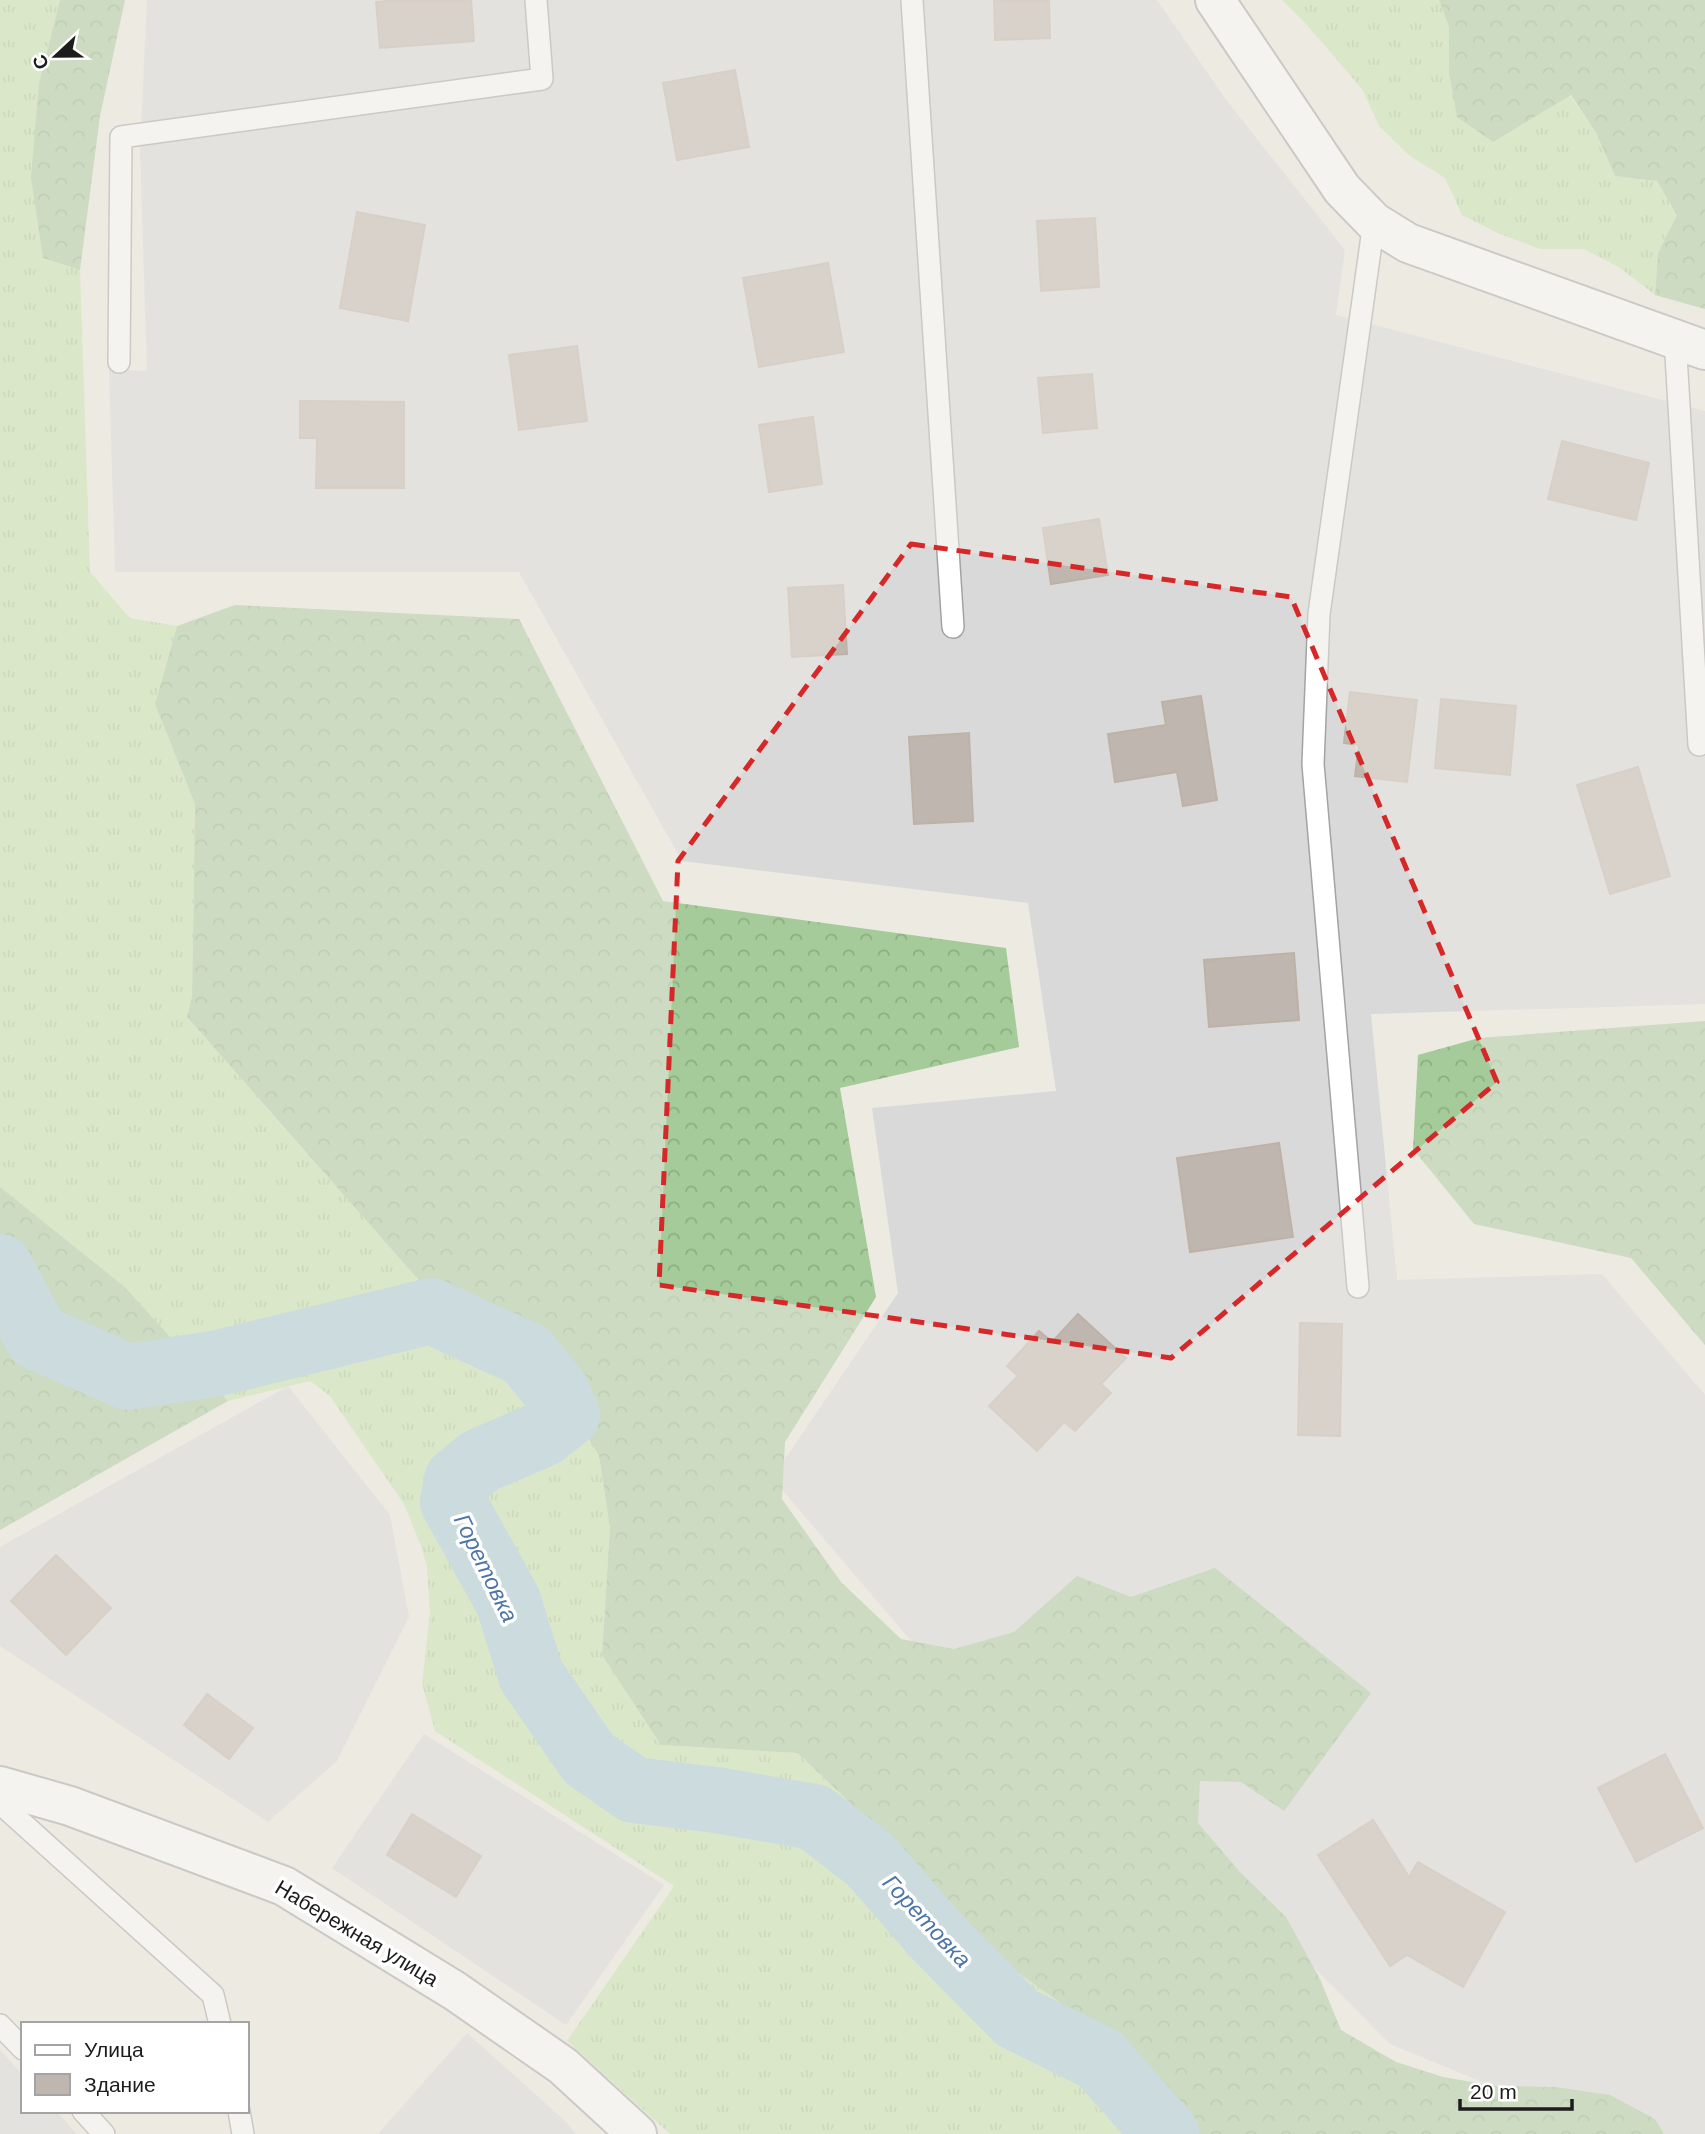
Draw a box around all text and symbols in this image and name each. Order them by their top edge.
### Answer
north arrow [21,21,91,91]
text: С [28,52,53,72]
water label: Горетовка [449,1510,523,1626]
water label: Горетовка [878,1869,976,1973]
street label: Набережная улица [271,1875,443,1991]
legend [21,2022,248,2113]
text: Улица [84,2038,144,2061]
scale bar [1460,2068,1572,2112]
text: Здание [84,2073,156,2096]
text: 20 m [1470,2080,1517,2103]

